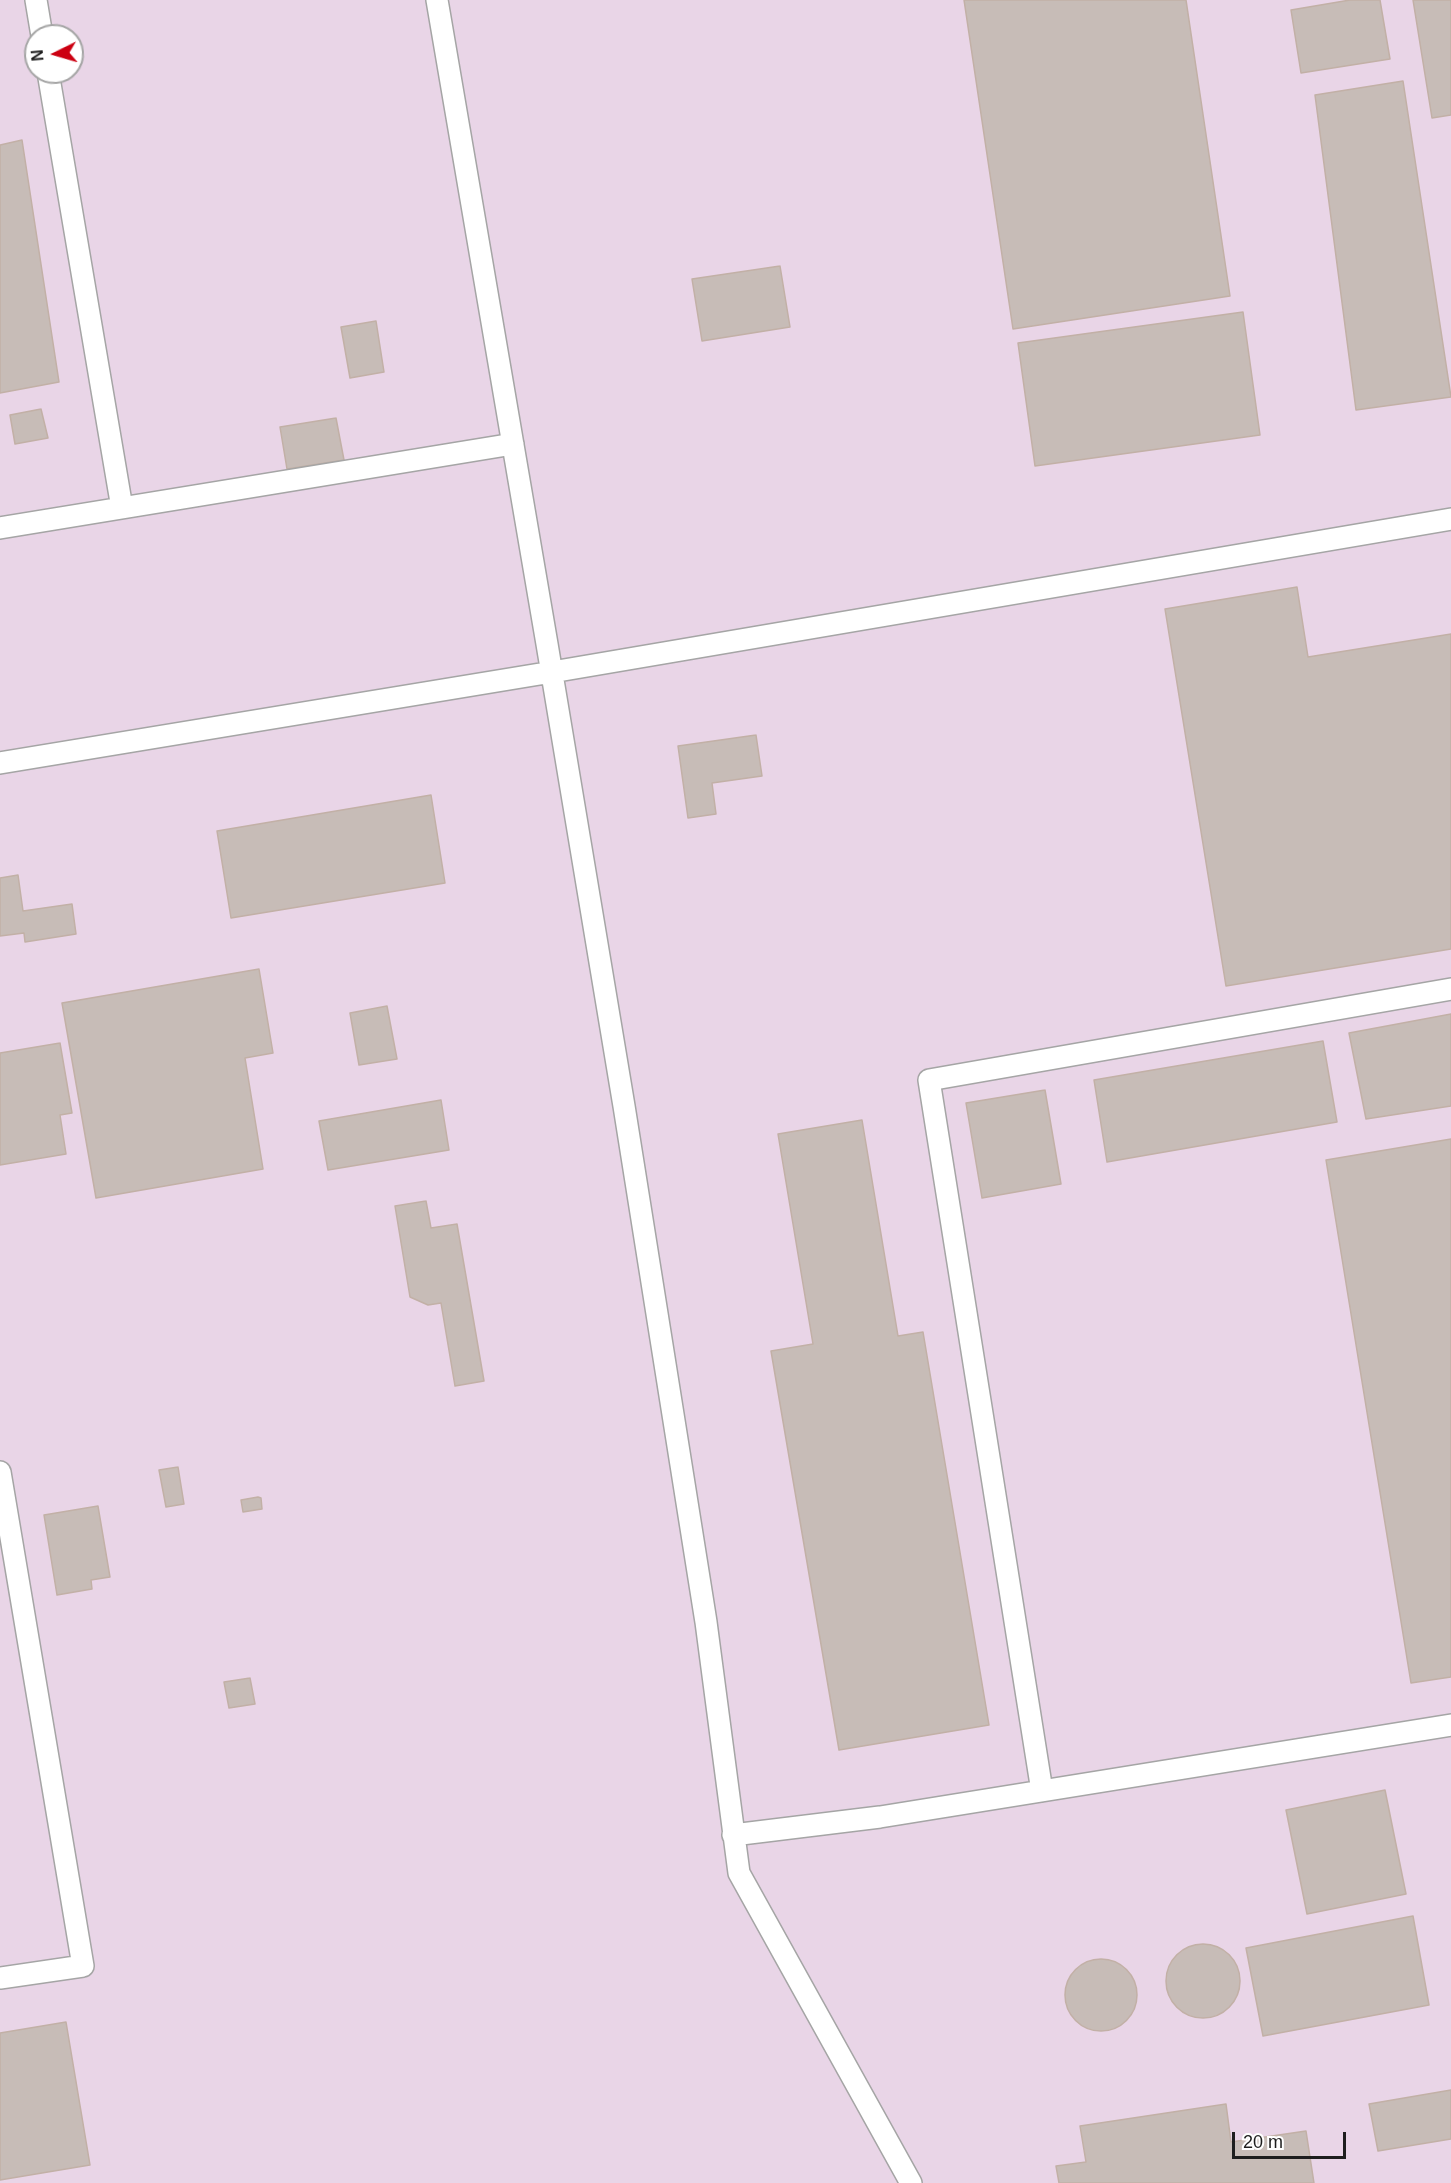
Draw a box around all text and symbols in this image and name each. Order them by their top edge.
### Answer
north arrow [24,24,84,84]
text: N [29,49,47,62]
scale bar [1235,2120,1349,2158]
text: 20 m [1243,2132,1283,2152]

